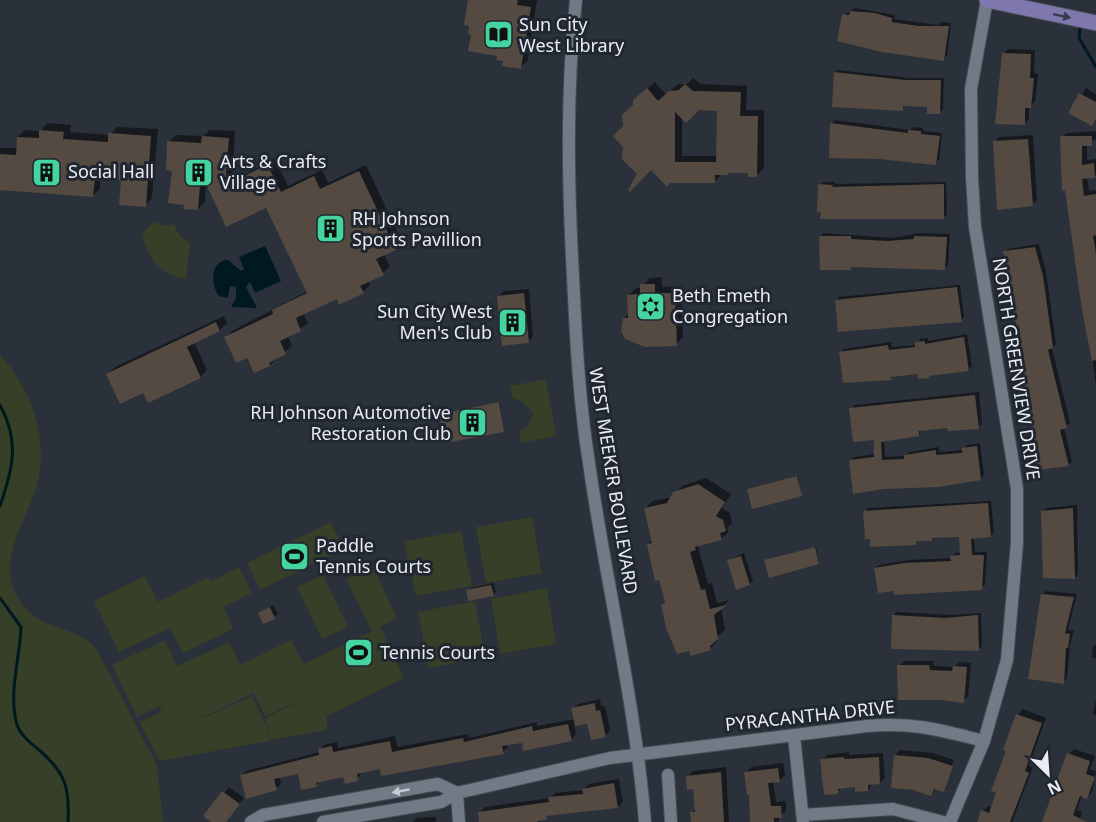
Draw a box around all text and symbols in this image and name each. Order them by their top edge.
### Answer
place label: Sun City West Library [519,12,625,57]
one-way arrow [1053,12,1072,21]
library icon: Sun City West Library [482,19,514,51]
place label: Arts & Crafts Village [220,149,326,194]
building icon: Social Hall [31,156,63,188]
building icon: Arts & Crafts Village [183,156,215,188]
place label: Social Hall [68,159,154,183]
place label: RH Johnson Sports Pavillion [352,206,482,251]
building icon: RH Johnson Sports Pavillion [315,213,347,245]
street label: NORTH GREENVIEW DRIVE [988,256,1046,482]
place label: Beth Emeth Congregation [672,283,788,328]
synagogue icon: Beth Emeth Congregation [635,290,667,322]
place label: Sun City West Men's Club [377,299,492,344]
building icon: Sun City West Men's Club [497,306,529,338]
street label: WEST MEEKER BOULEVARD [584,366,644,596]
place label: RH Johnson Automotive Restoration Club [250,400,451,445]
building icon: RH Johnson Automotive Restoration Club [456,407,488,439]
place label: Paddle Tennis Courts [316,533,431,578]
sports icon: Paddle Tennis Courts [279,540,311,572]
sports icon: Tennis Courts [343,637,375,669]
place label: Tennis Courts [380,640,495,664]
street label: PYRACANTHA DRIVE [724,694,896,736]
north arrow [1018,744,1078,804]
text: N [1044,775,1065,800]
one-way arrow [391,787,410,796]

